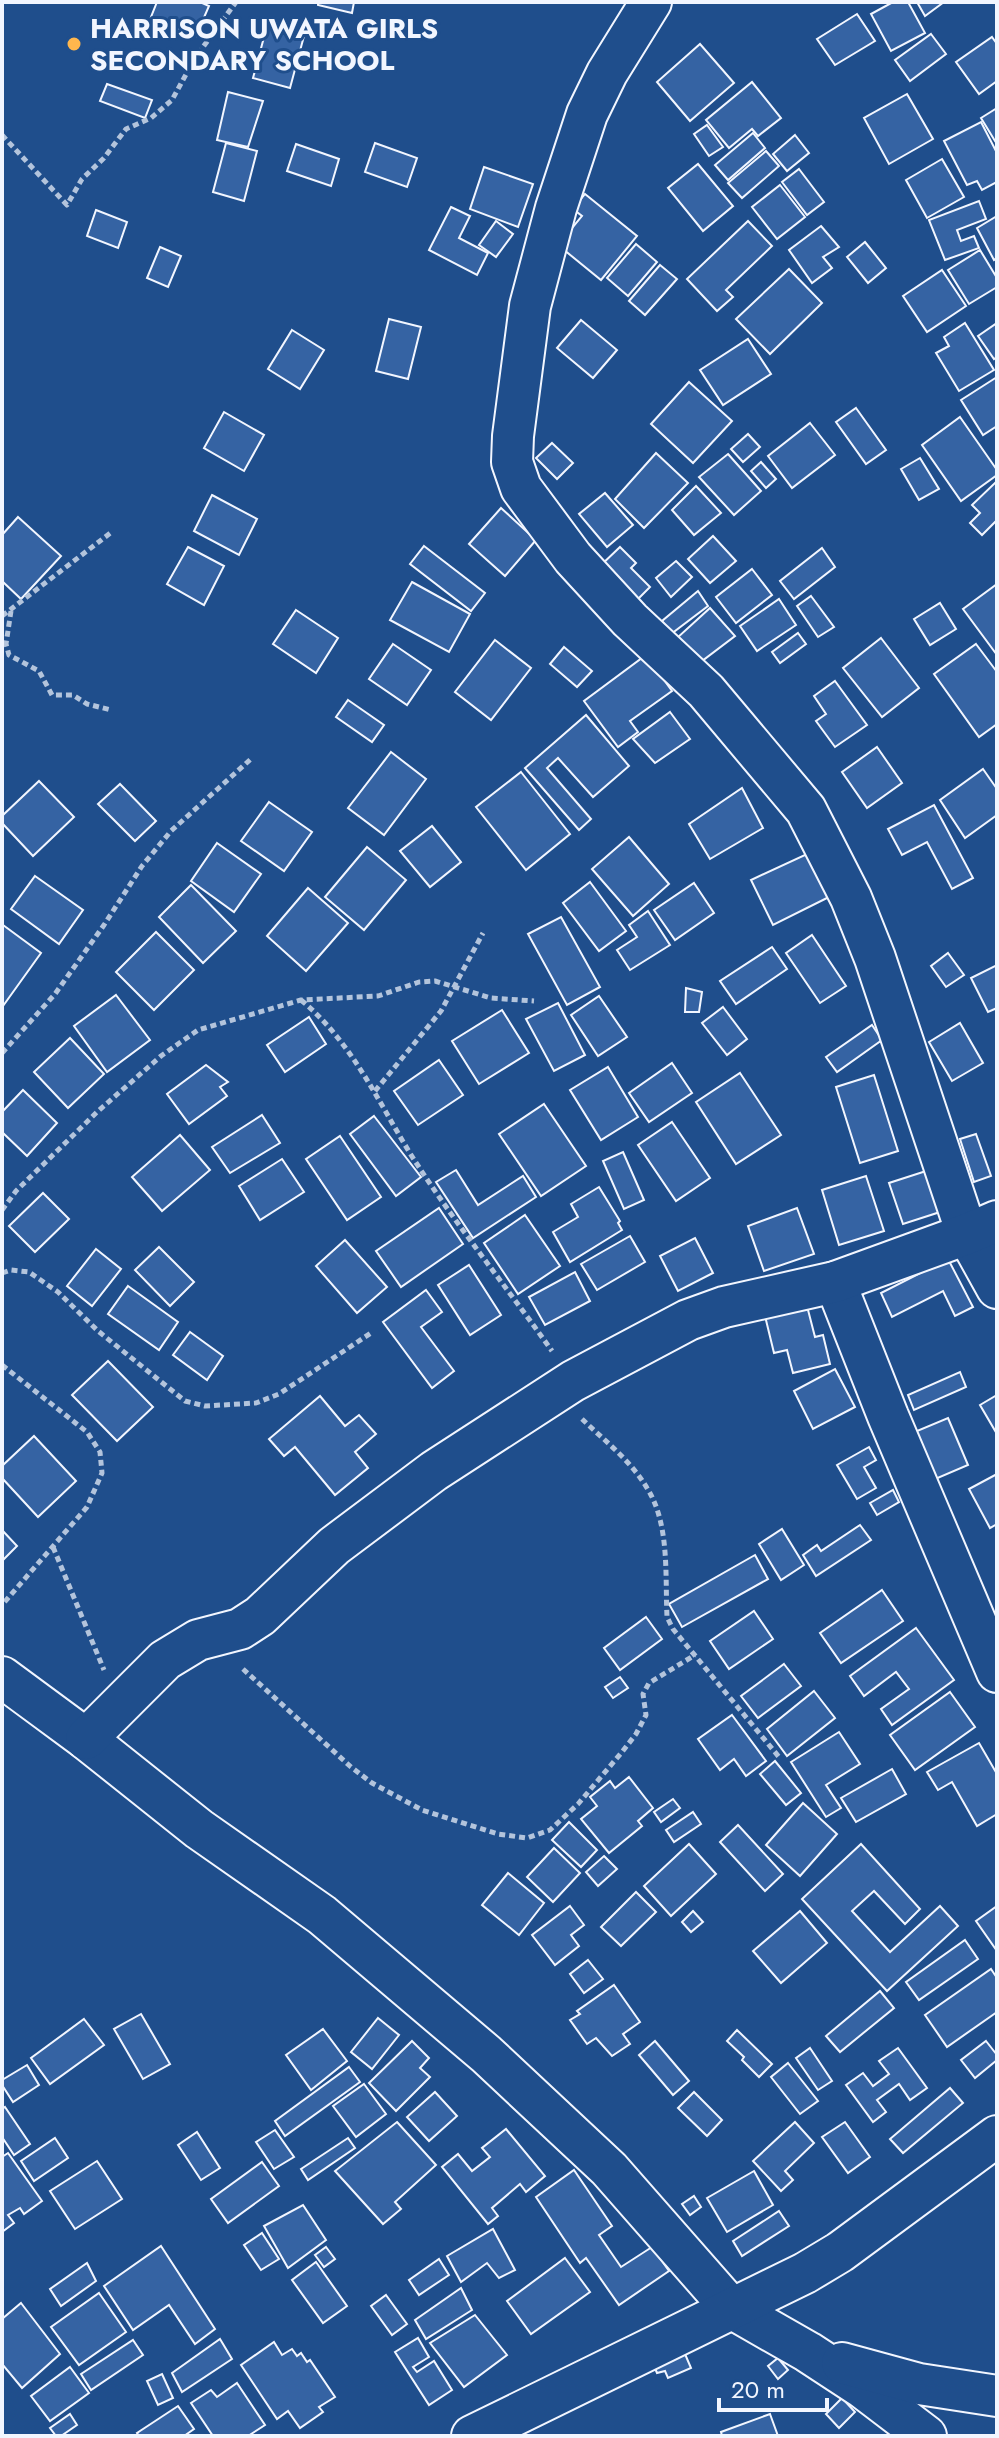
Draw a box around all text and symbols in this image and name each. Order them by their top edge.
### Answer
place label: HARRISON UWATA GIRLS SECONDARY SCHOOL [90,8,438,81]
marker: HARRISON UWATA GIRLS SECONDARY SCHOOL [65,35,83,53]
scale bar [719,2362,827,2412]
text: 20 m [731,2372,785,2407]

